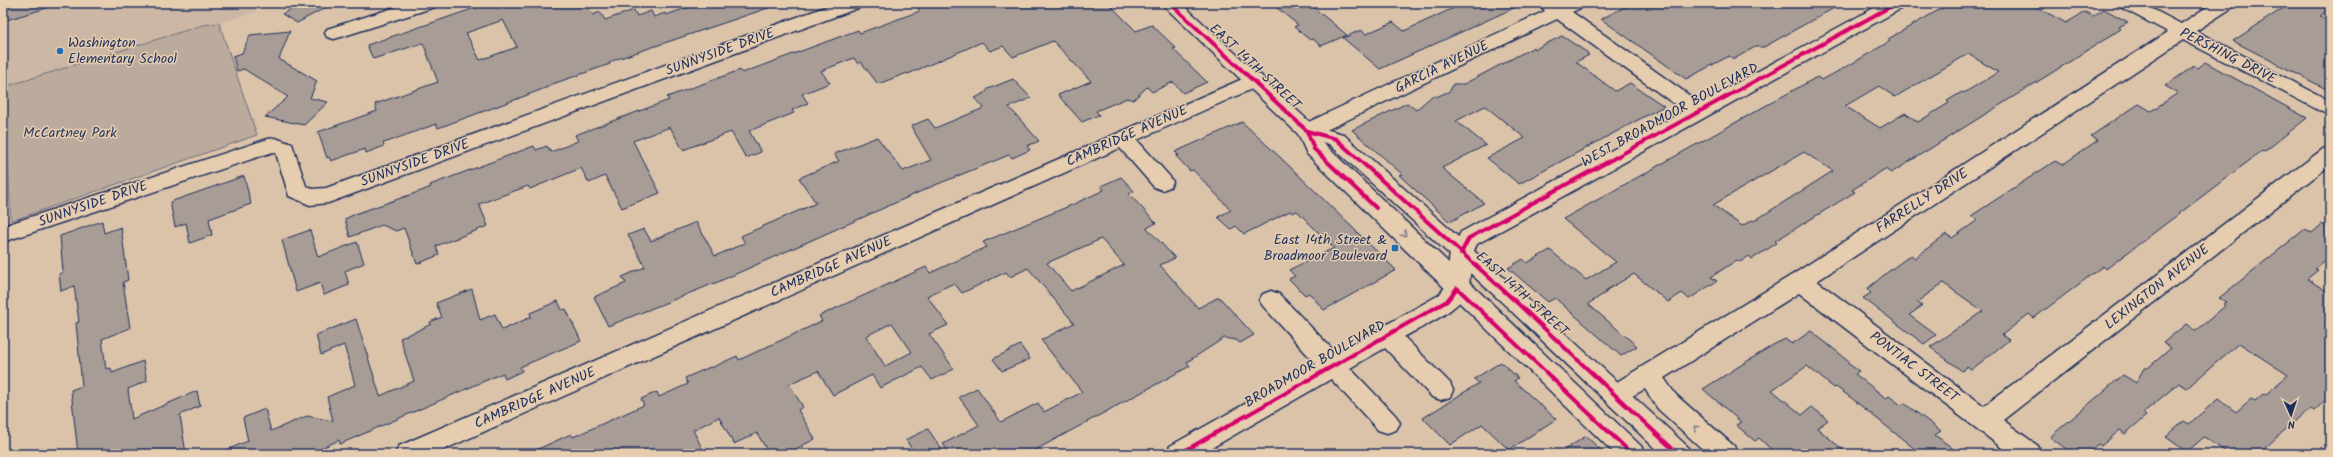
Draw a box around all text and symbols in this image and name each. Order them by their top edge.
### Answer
street label: EAST 14TH STREET [1204,18,1307,117]
street label: SUNNYSIDE DRIVE [662,22,778,82]
street label: PERSHING DRIVE [2176,22,2281,90]
place label: Washington Elementary School [68,32,177,70]
street label: GARCIA AVENUE [1391,34,1494,99]
marker: Washington Elementary School [55,46,65,56]
street label: WEST BROADMOOR BOULEVARD [1577,57,1763,173]
street label: CAMBRIDGE AVENUE [1063,99,1192,173]
park label: McCartney Park [23,122,117,144]
street label: SUNNYSIDE DRIVE [357,133,473,193]
street label: FARRELLY DRIVE [1871,162,1973,239]
street label: SUNNYSIDE DRIVE [35,175,152,233]
place label: East 14th Street & Broadmoor Boulevard [1264,229,1388,267]
one-way arrow [1400,229,1407,236]
street label: CAMBRIDGE AVENUE [767,230,896,304]
street label: LEXINGTON AVENUE [2100,238,2215,335]
marker: East 14th Street & Broadmoor Boulevard [1390,243,1400,253]
street label: EAST 14TH STREET [1470,246,1575,343]
street label: BROADMOOR BOULEVARD [1240,314,1390,414]
street label: PONTIAC STREET [1865,326,1965,409]
street label: CAMBRIDGE AVENUE [471,361,600,435]
north arrow [2271,395,2311,435]
text: N [2287,415,2295,433]
one-way arrow [1693,425,1701,432]

